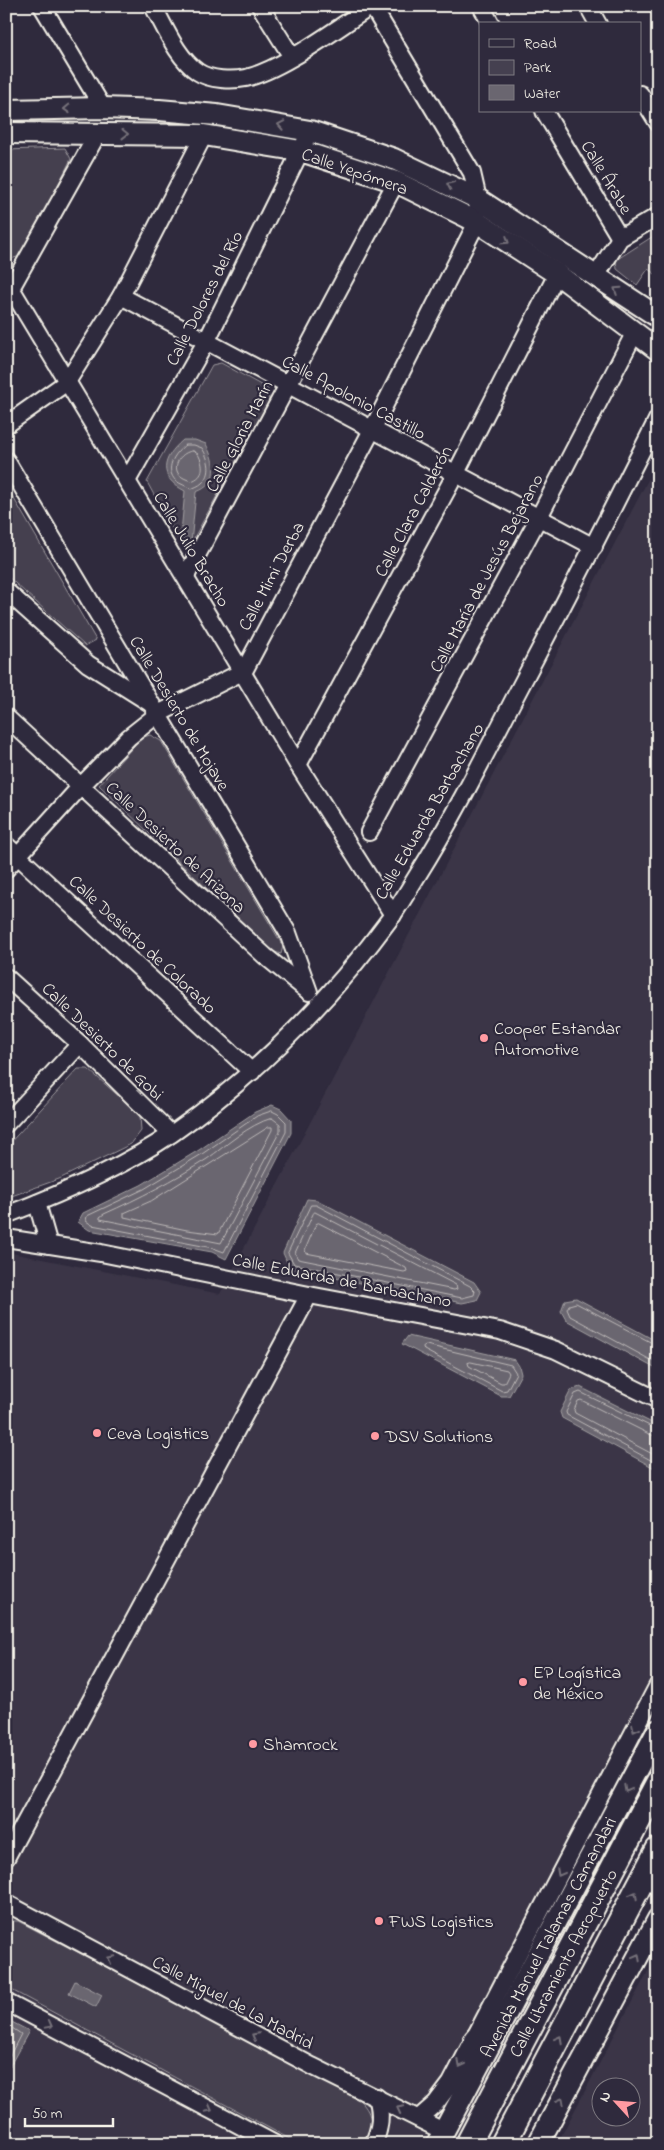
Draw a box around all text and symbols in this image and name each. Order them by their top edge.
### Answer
legend [479,22,642,112]
text: Road [524,33,557,55]
text: Park [524,57,552,79]
text: Water [524,83,560,105]
one-way arrow [63,104,70,114]
one-way arrow [276,121,285,131]
one-way arrow [122,129,129,139]
street label: Calle Árabe [573,136,638,221]
street label: Calle Yepómera [298,143,411,203]
one-way arrow [446,181,455,192]
street label: Calle Dolores del Río [161,227,251,371]
one-way arrow [500,235,510,244]
one-way arrow [613,287,623,296]
street label: Calle Apolonio Castillo [276,350,430,448]
street label: Calle Gloria Marín [200,376,281,497]
street label: Calle Clara Calderón [369,442,460,582]
street label: Calle María de Jesús Bejarano [424,470,551,678]
street label: Calle Julio Bracho [145,487,235,613]
street label: Calle Mimi Derba [233,518,312,636]
street label: Calle Desierto de Mojave [122,632,235,797]
street label: Calle Eduarda Barbachano [369,719,492,905]
street label: Calle Desierto de Arizona [99,776,251,921]
street label: Calle Desierto de Colorado [62,870,221,1021]
street label: Calle Desierto de Gobi [35,977,169,1108]
place label: Cooper Estandar Automotive [494,1017,621,1064]
marker: Cooper Estandar Automotive [478,1032,490,1044]
street label: Calle Eduarda de Barbachano [230,1248,454,1316]
place label: Ceva Logistics [107,1422,209,1449]
place label: DSV Solutions [384,1425,493,1451]
marker: Ceva Logistics [91,1427,103,1439]
marker: DSV Solutions [369,1430,381,1442]
place label: EP Logística de México [533,1661,621,1708]
marker: EP Logística de México [517,1676,529,1688]
one-way arrow [631,1723,641,1732]
place label: Shamrock [263,1733,338,1759]
marker: Shamrock [247,1738,259,1750]
one-way arrow [623,1784,633,1793]
street label: Avenida Manuel Talamas Camandari [475,1813,624,2063]
street label: Calle Libramiento Aeropuerto [504,1865,626,2063]
one-way arrow [556,1867,566,1876]
one-way arrow [628,1891,638,1900]
place label: FWS Logistics [388,1910,494,1937]
marker: FWS Logistics [373,1915,385,1927]
street label: Calle Miguel de La Madrid [146,1950,317,2058]
one-way arrow [631,1954,641,1963]
one-way arrow [108,1955,117,1965]
one-way arrow [44,2019,53,2029]
one-way arrow [251,2032,260,2042]
one-way arrow [553,2035,563,2044]
one-way arrow [457,2058,467,2067]
north arrow [592,2078,642,2128]
text: N [594,2088,617,2106]
scale bar [25,2095,112,2127]
one-way arrow [555,2097,565,2106]
text: 50 m [32,2103,63,2125]
one-way arrow [203,2103,212,2113]
one-way arrow [396,2105,405,2115]

